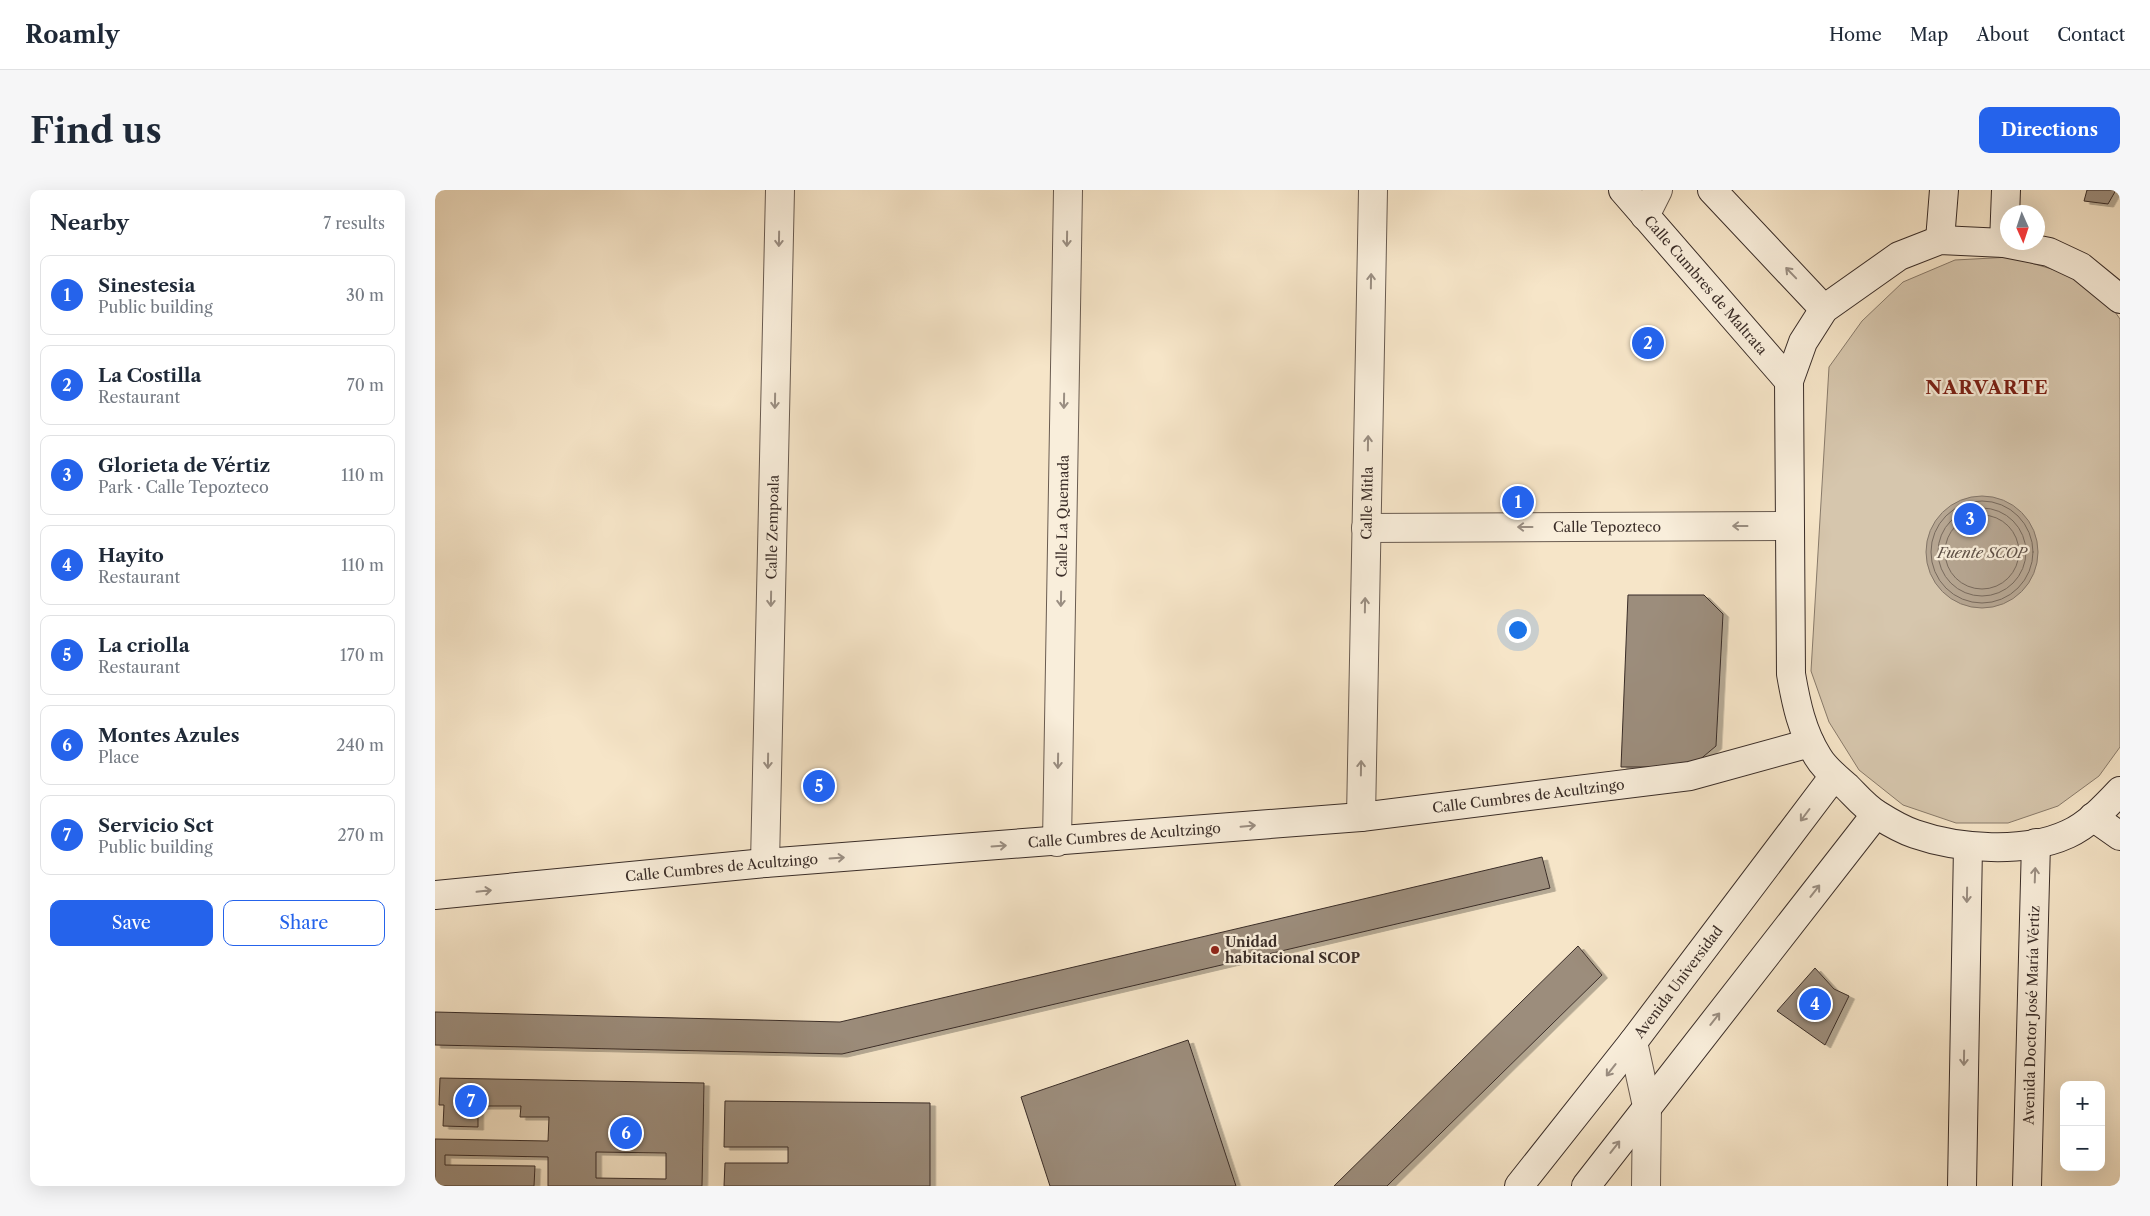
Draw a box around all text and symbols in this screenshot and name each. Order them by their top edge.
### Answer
text: Roamly [25,20,119,49]
text: Home [1829,24,1882,46]
text: Map [1910,24,1948,46]
text: About [1976,24,2029,46]
text: Contact [2057,24,2125,46]
button: Directions [1979,107,2120,153]
text: Find us [30,109,162,152]
north arrow [2000,205,2045,250]
text: Nearby [50,210,129,235]
street label: Calle Cumbres de Maltrata [1640,212,1771,359]
text: 7 results [323,213,385,233]
one-way arrow [774,230,783,246]
one-way arrow [1062,230,1072,246]
one-way arrow [1785,267,1797,280]
one-way arrow [1366,273,1376,289]
text: Sinestesia [98,274,196,297]
text: 1 [63,285,71,305]
text: 30 m [346,285,384,305]
text: Public building [98,297,213,317]
pin: 2 [1632,324,1664,362]
text: La Costilla [98,364,202,387]
text: 2 [62,375,72,395]
text: 70 m [347,375,384,395]
district label: NARVARTE [1925,376,2049,399]
text: Restaurant [98,387,180,407]
one-way arrow [770,392,780,409]
one-way arrow [1059,392,1069,409]
one-way arrow [1363,435,1373,452]
text: Glorieta de Vértiz [98,454,270,477]
street label: Calle La Quemada [1052,454,1073,578]
text: 3 [62,465,72,485]
text: 110 m [341,465,384,485]
street label: Calle Mitla [1357,466,1377,540]
street label: Calle Zempoala [762,474,783,580]
text: Park · Calle Tepozteco [98,477,269,497]
pin: 1 [1502,483,1534,521]
pin: 3 [1954,500,1986,538]
street label: Calle Tepozteco [1553,518,1661,536]
one-way arrow [1733,521,1749,531]
one-way arrow [1518,522,1534,532]
water label: Fuente SCOP [1936,543,2028,562]
text: Hayito [98,544,164,567]
text: 4 [62,555,72,575]
text: 110 m [341,555,384,575]
text: Restaurant [98,567,180,587]
one-way arrow [766,590,776,606]
one-way arrow [1056,590,1066,606]
one-way arrow [1360,598,1369,614]
your location [1505,617,1531,643]
text: La criolla [98,634,190,657]
text: 5 [63,645,71,665]
text: 170 m [340,645,384,665]
text: Restaurant [98,657,180,677]
text: Montes Azules [98,724,240,747]
text: 6 [62,735,72,755]
text: 240 m [336,735,384,755]
text: Place [98,747,139,767]
one-way arrow [763,752,773,769]
one-way arrow [1053,752,1063,769]
one-way arrow [1356,760,1366,776]
pin: 5 [803,767,835,805]
street label: Calle Cumbres de Acultzingo [1431,775,1625,817]
one-way arrow [1800,808,1810,822]
text: Servicio Sct [98,814,214,837]
street label: Calle Cumbres de Acultzingo [1027,819,1222,852]
one-way arrow [1240,821,1256,831]
text: 7 [63,825,71,845]
text: 270 m [338,825,384,845]
text: Public building [98,837,213,857]
one-way arrow [991,841,1007,850]
street label: Calle Cumbres de Acultzingo [625,850,819,885]
one-way arrow [829,853,845,862]
one-way arrow [2030,867,2040,884]
one-way arrow [1810,885,1821,898]
one-way arrow [475,886,491,895]
one-way arrow [1962,886,1972,903]
button: Save [50,900,213,946]
button: Share [223,900,385,946]
street label: Avenida Doctor José María Vértiz [2020,905,2043,1126]
street label: Avenida Universidad [1630,922,1727,1042]
place label: Unidad habitacional SCOP [1225,933,1360,967]
marker: Unidad habitacional SCOP [1209,944,1221,956]
pin: 4 [1799,985,1831,1023]
one-way arrow [1710,1013,1721,1026]
one-way arrow [1960,1049,1969,1065]
one-way arrow [1606,1063,1617,1076]
map controls [2060,1081,2105,1171]
button: + [2060,1081,2105,1126]
pin: 7 [455,1082,487,1120]
pin: 6 [610,1114,642,1152]
button: − [2060,1126,2105,1171]
one-way arrow [1610,1141,1621,1154]

